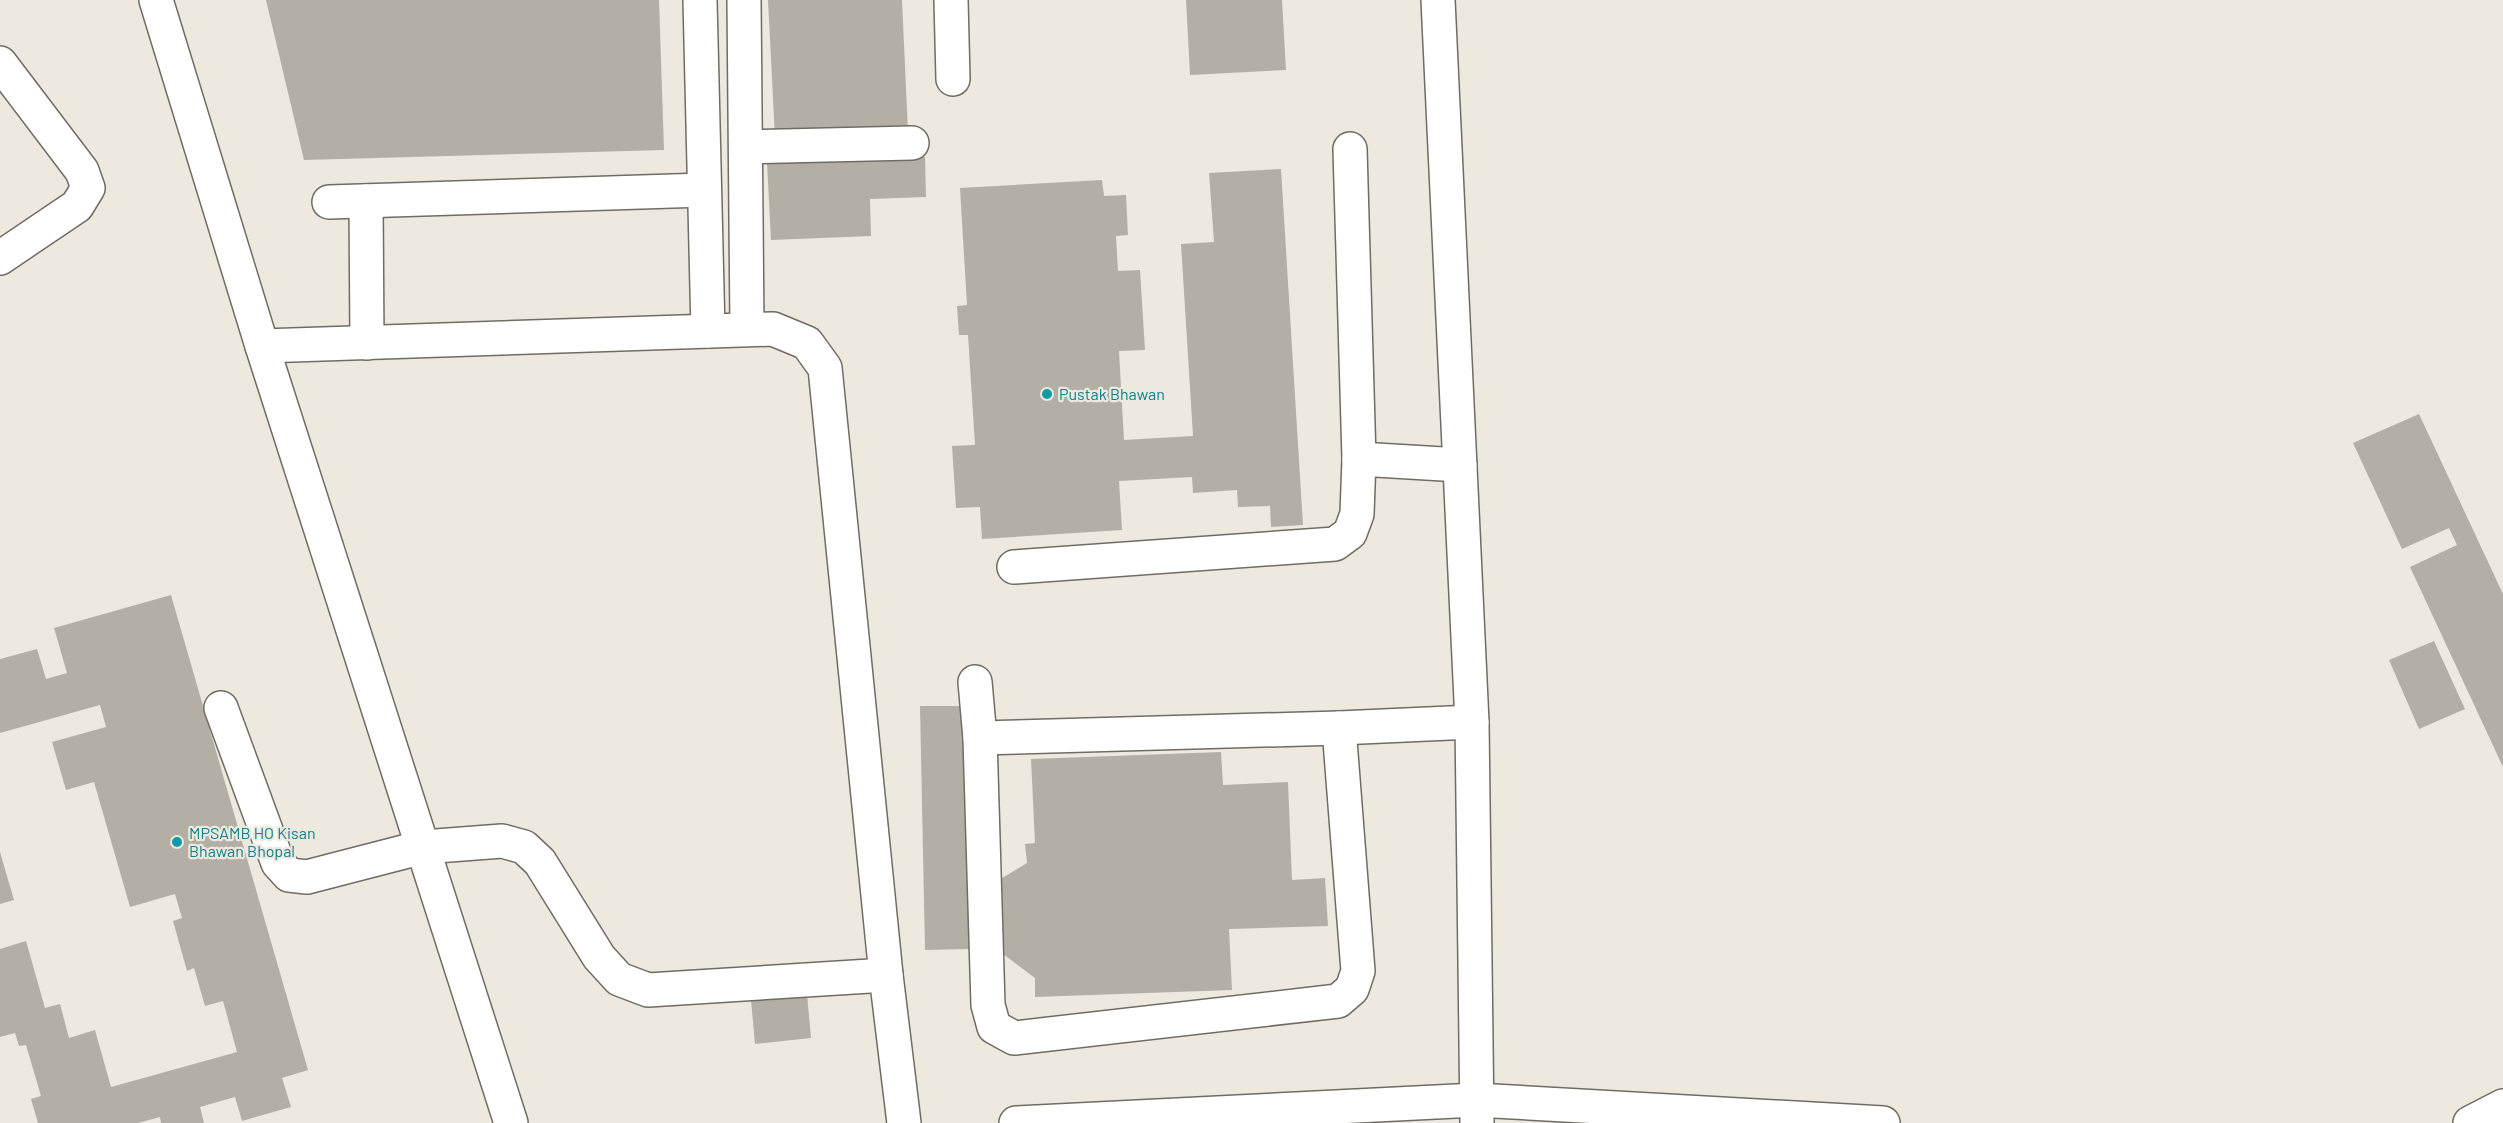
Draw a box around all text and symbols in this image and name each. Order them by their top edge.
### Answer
place label: Pustak Bhawan [1059,384,1165,403]
marker: Pustak Bhawan [1040,387,1054,401]
place label: MPSAMB HO Kisan Bhawan Bhopal [189,823,316,860]
marker: MPSAMB HO Kisan Bhawan Bhopal [170,835,184,849]

